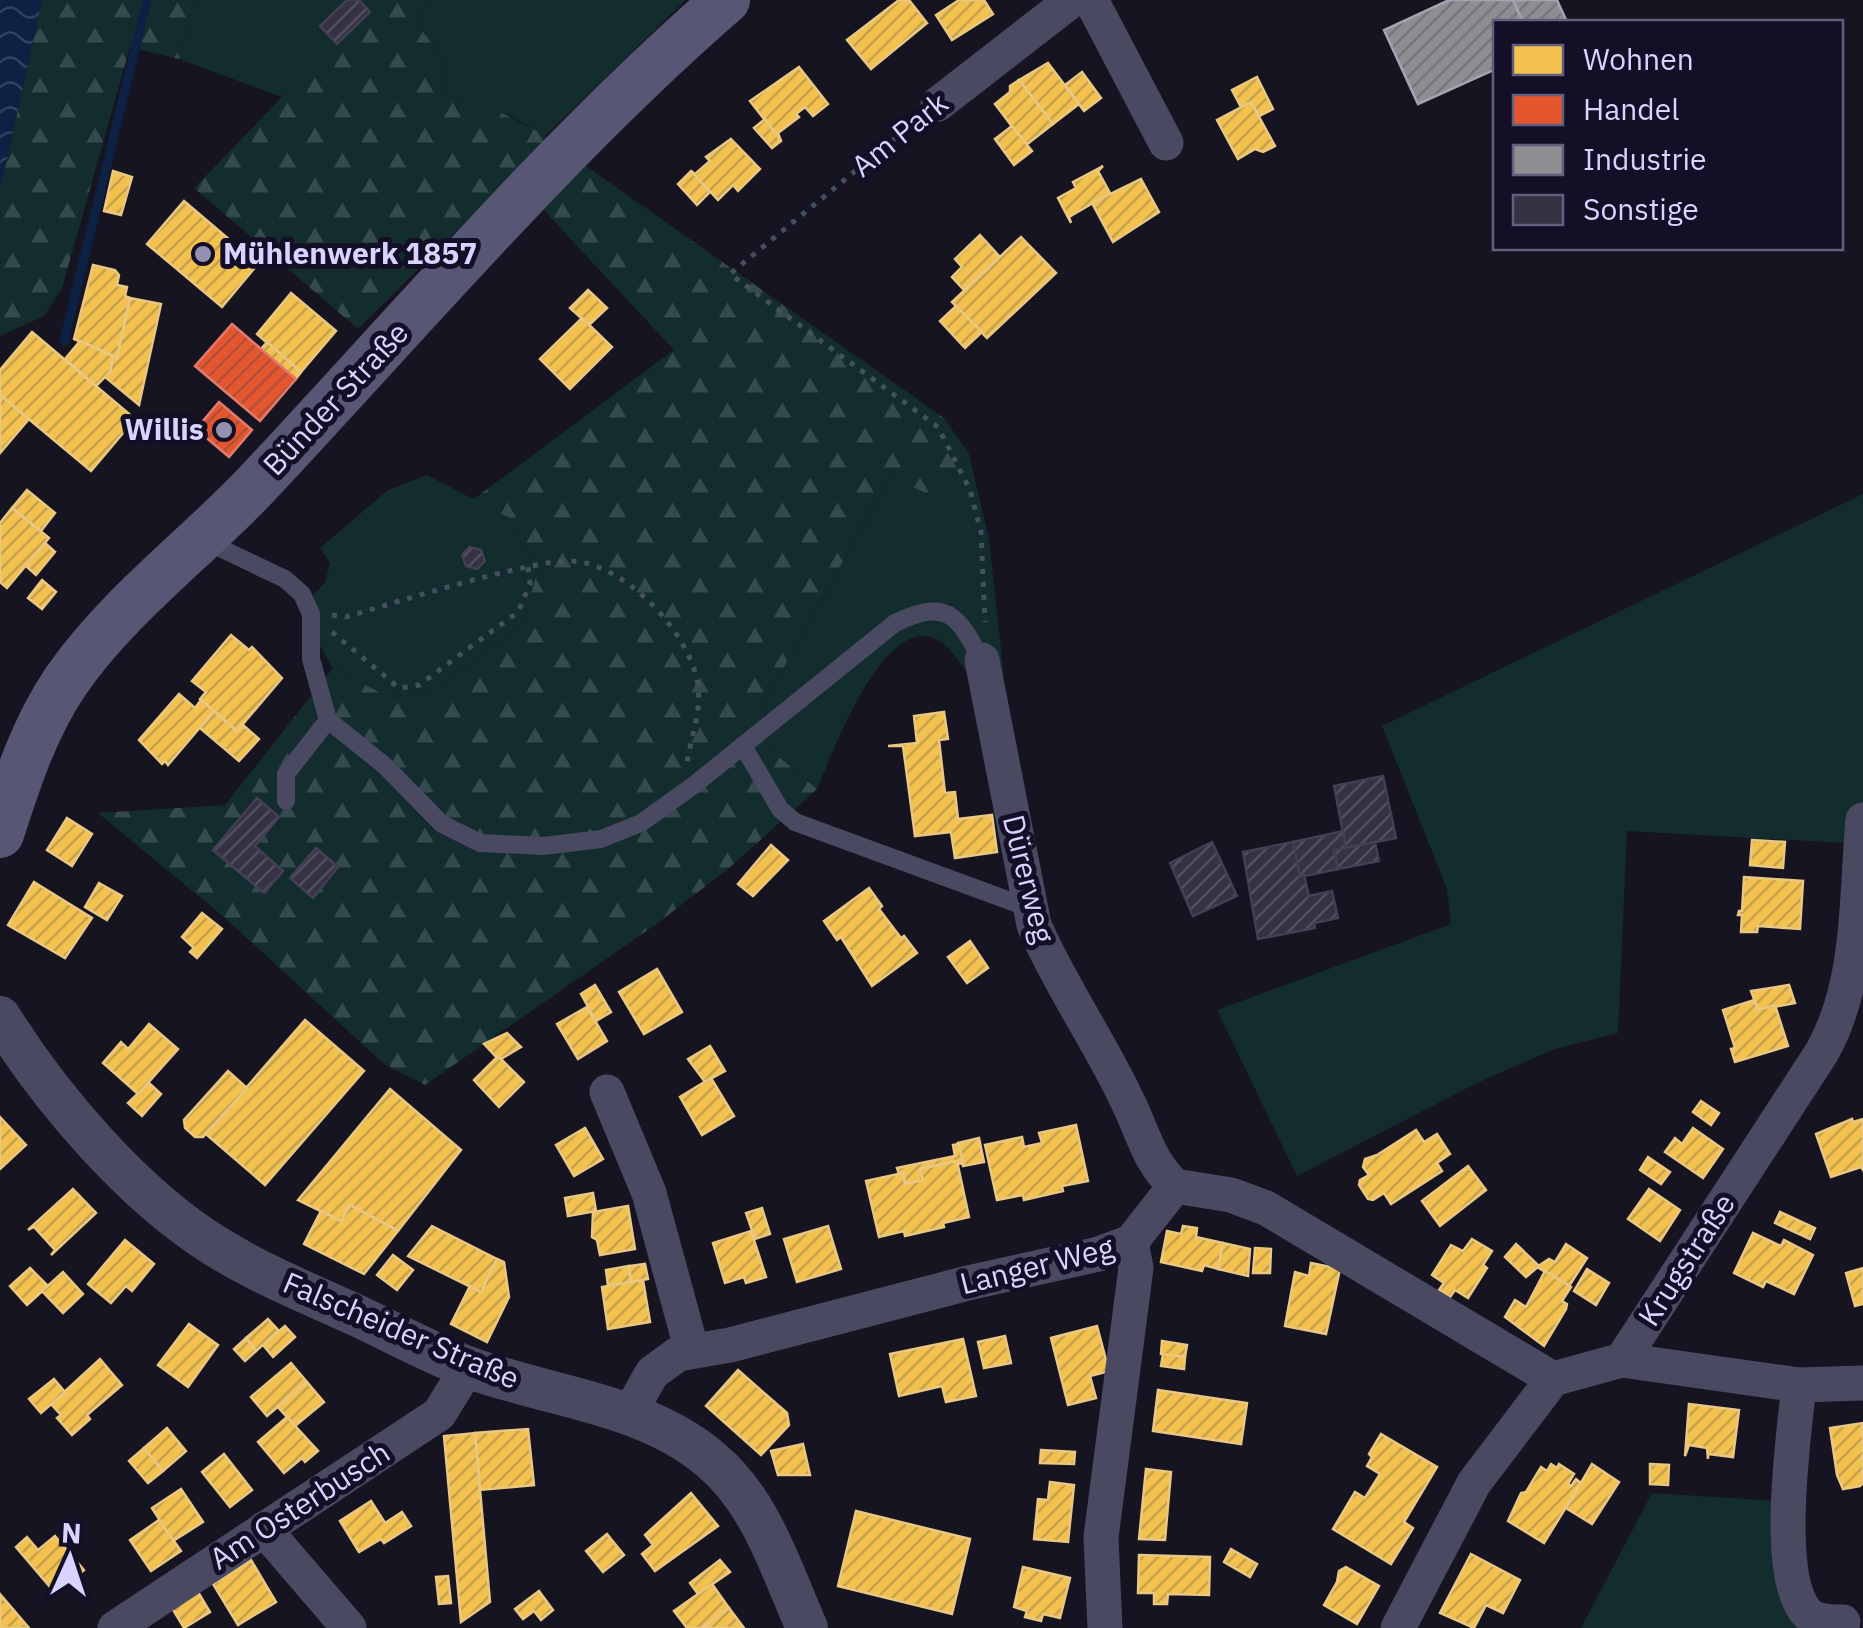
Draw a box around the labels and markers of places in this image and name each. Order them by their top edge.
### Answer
place label: Mühlenwerk 1857 [223,233,477,272]
marker: Mühlenwerk 1857 [192,243,214,265]
place label: Willis [125,409,204,448]
marker: Willis [213,419,235,441]

